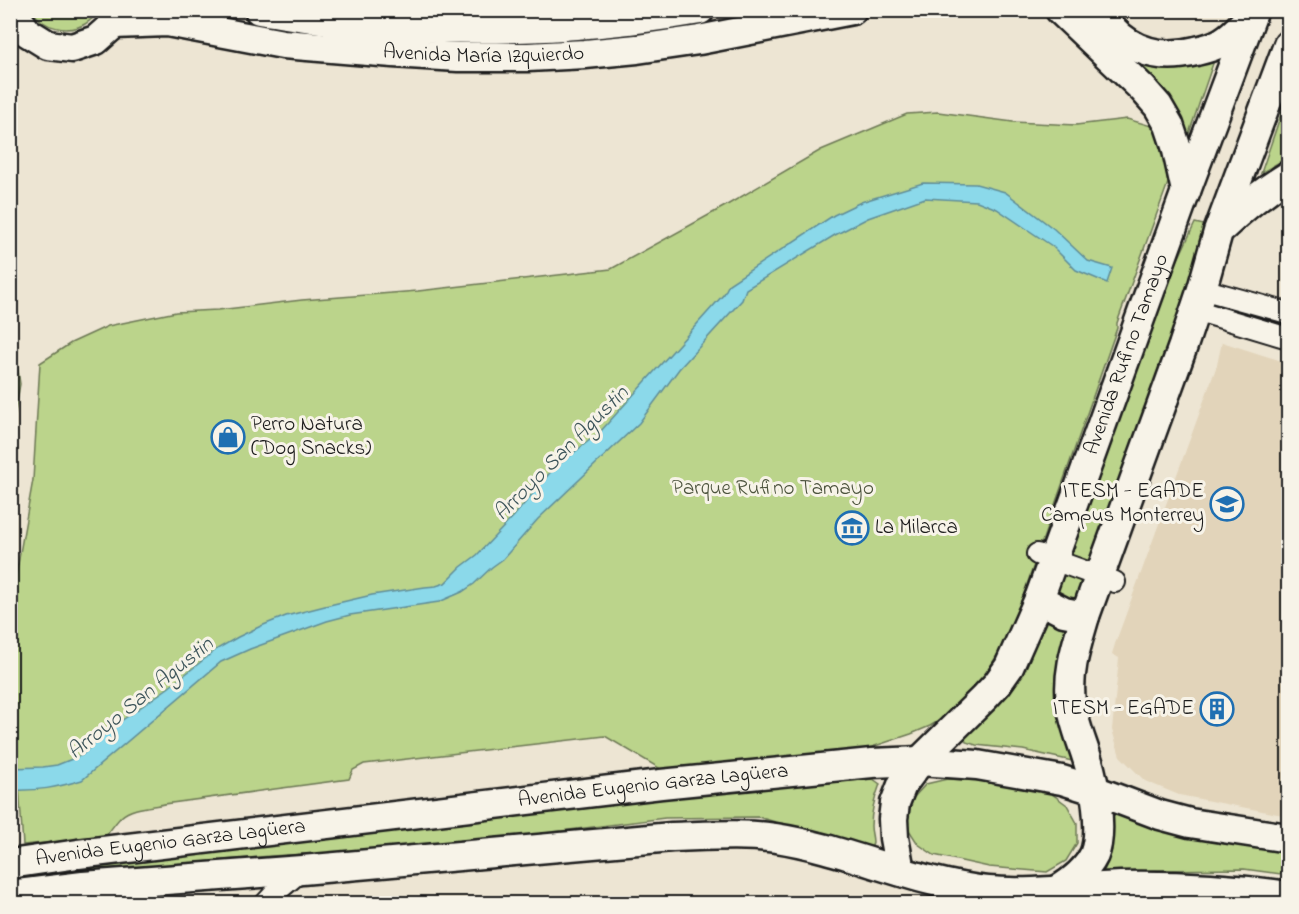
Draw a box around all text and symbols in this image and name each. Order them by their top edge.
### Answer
street label: Avenida María Izquierdo [382,37,585,72]
street label: Avenida Rufino Tamayo [1077,250,1177,459]
water label: Arroyo San Agustin [487,378,638,529]
place label: Perro Natura (Dog Snacks) [251,410,371,466]
shop icon: Perro Natura (Dog Snacks) [210,419,246,455]
park label: Parque Rufino Tamayo [672,474,874,506]
place label: ITESM - EGADE Campus Monterrey [1041,477,1204,533]
school or university icon: ITESM - EGADE Campus Monterrey [1209,486,1245,522]
museum icon: La Milarca [834,510,870,546]
place label: La Milarca [875,513,958,543]
water label: Arroyo San Agustin [61,629,222,768]
building icon: ITESM - EGADE [1199,691,1235,727]
place label: ITESM - EGADE [1053,694,1194,724]
street label: Avenida Eugenio Garza Lagüera [516,756,790,816]
street label: Avenida Eugenio Garza Lagüera [34,812,307,875]

